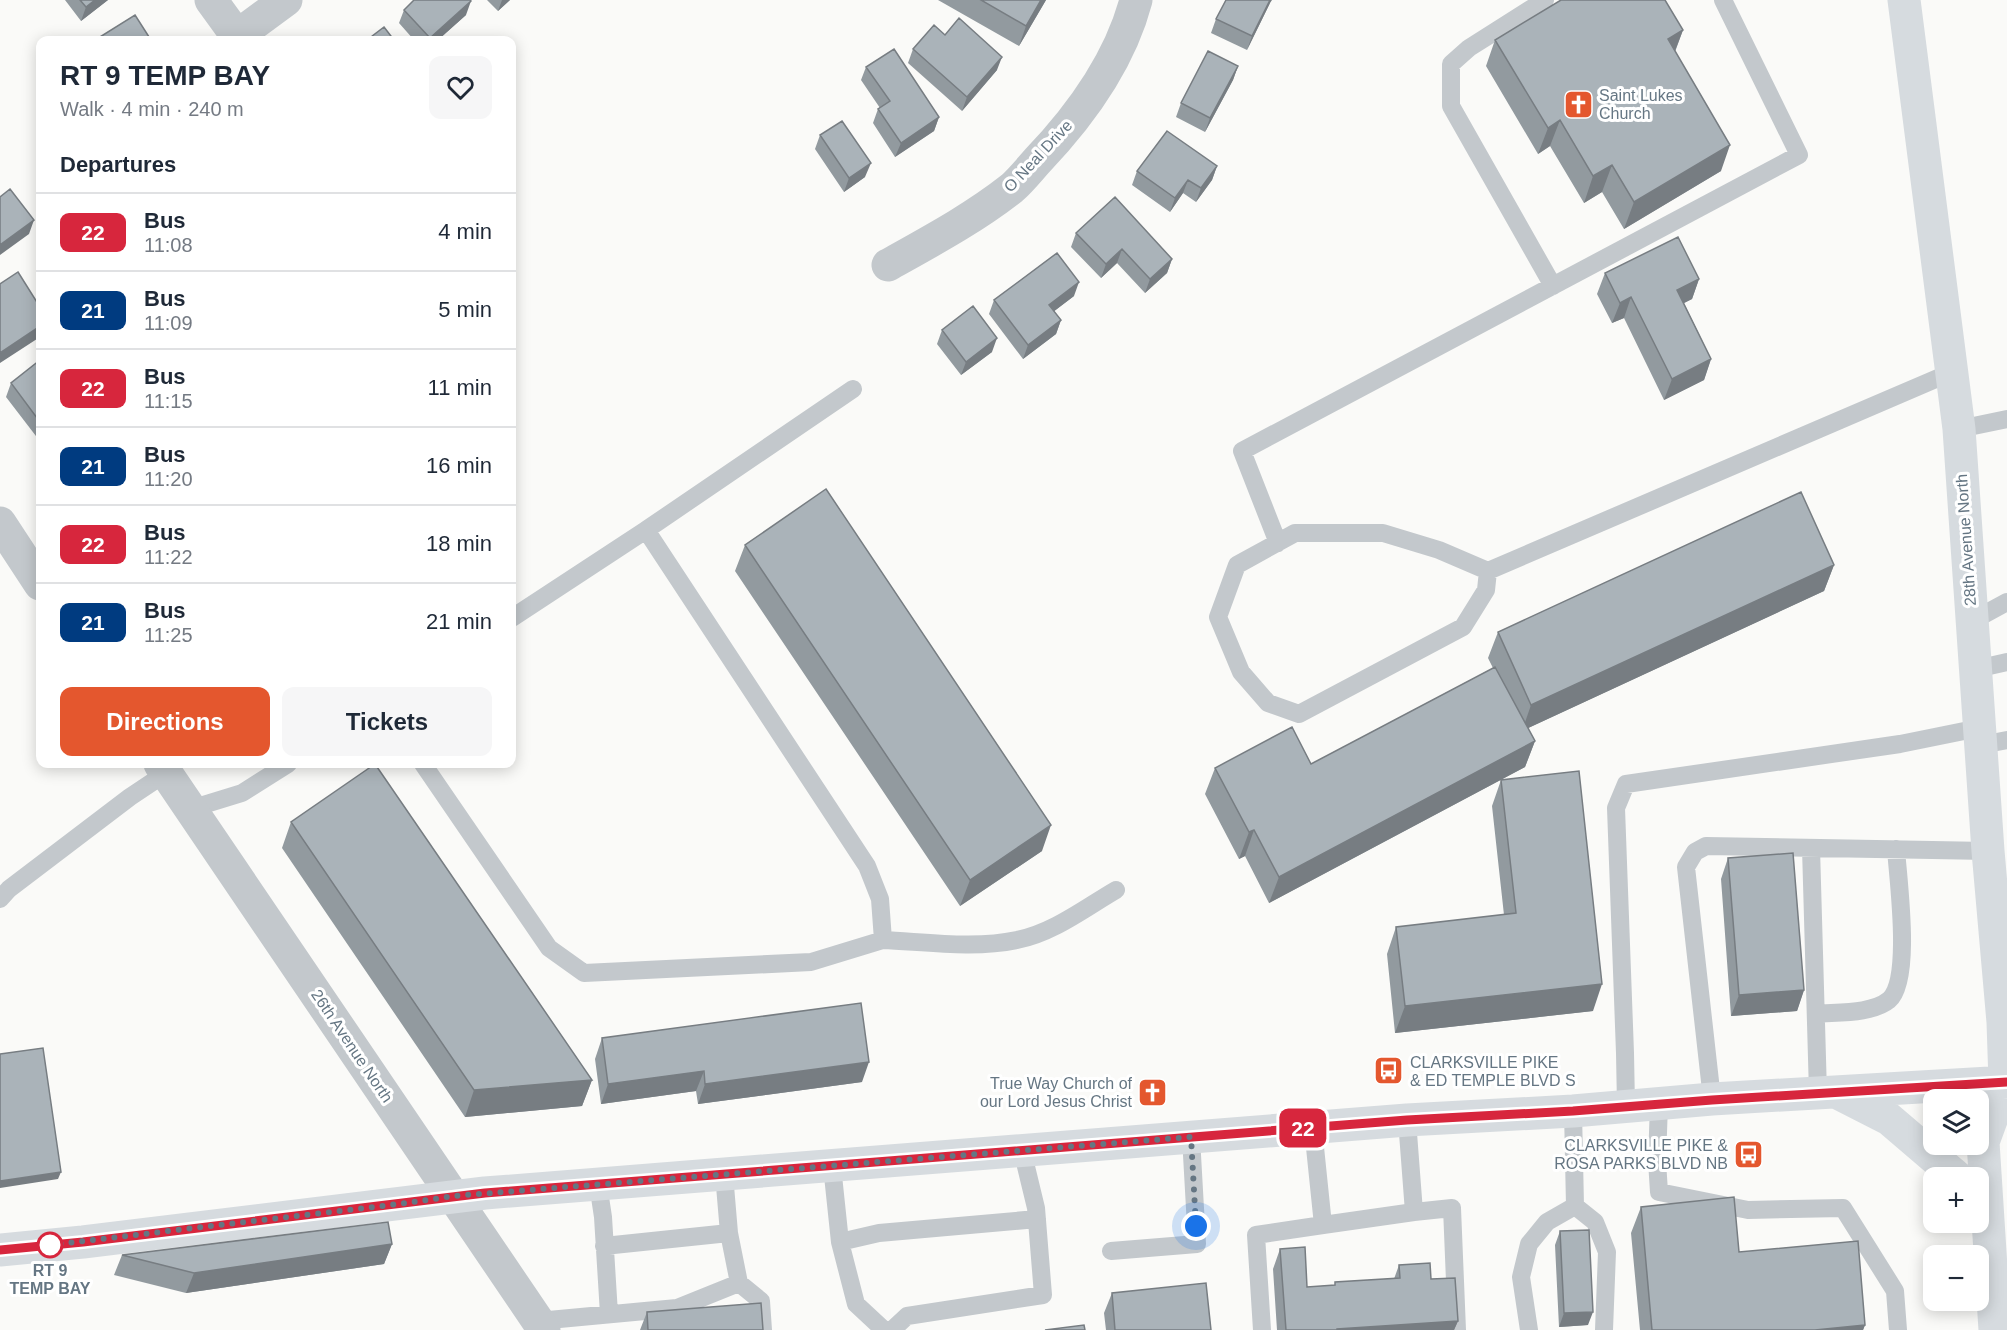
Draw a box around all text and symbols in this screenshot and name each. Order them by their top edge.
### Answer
button: heart [429,56,492,119]
text: RT 9 TEMP BAY [60,60,270,91]
place label: Saint Lukes Church [1599,87,1683,122]
church icon: Saint Lukes Church [1562,88,1594,120]
text: Walk · 4 min · 240 m [60,98,244,120]
street label: O Neal Drive [1001,117,1076,195]
text: Departures [60,152,176,177]
text: Bus [144,208,186,233]
text: 4 min [438,219,492,244]
text: 22 [81,221,105,244]
text: 11:08 [144,234,193,256]
text: Bus [144,286,186,311]
text: 5 min [438,297,492,322]
text: 21 [81,299,105,322]
text: 11:09 [144,312,193,334]
text: Bus [144,364,186,389]
text: 11 min [428,375,492,400]
text: 22 [81,377,105,400]
text: 11:15 [144,390,193,412]
text: Bus [144,442,186,467]
text: 16 min [426,453,492,478]
text: 21 [81,455,105,478]
text: 11:20 [144,468,193,490]
street label: 28th Avenue North [1953,473,1979,607]
text: Bus [144,520,186,545]
text: 18 min [426,531,492,556]
text: 22 [81,533,105,556]
text: 11:22 [144,546,193,568]
text: Bus [144,598,186,623]
text: 21 min [426,609,492,634]
text: 21 [81,611,105,634]
text: 11:25 [144,624,193,646]
button: Directions [60,687,270,756]
button: Tickets [282,687,492,756]
street label: 26th Avenue North [308,986,396,1106]
place label: CLARKSVILLE PIKE & ED TEMPLE BLVD S [1410,1054,1576,1089]
bus stop icon: CLARKSVILLE PIKE & ED TEMPLE BLVD S [1373,1055,1405,1087]
place label: True Way Church of our Lord Jesus Christ [980,1075,1133,1110]
church icon: True Way Church of our Lord Jesus Christ [1137,1076,1169,1108]
map controls [1923,1089,1989,1311]
button: layers [1923,1089,1989,1155]
line badge: 22 [1276,1108,1330,1148]
text: 22 [1291,1117,1315,1140]
place label: CLARKSVILLE PIKE & ROSA PARKS BLVD NB [1554,1137,1728,1172]
bus stop icon: CLARKSVILLE PIKE & ROSA PARKS BLVD NB [1733,1138,1765,1170]
button: + [1923,1167,1989,1233]
your location [1181,1211,1211,1241]
marker: RT 9 TEMP BAY [37,1232,63,1258]
button: − [1923,1245,1989,1311]
place label: RT 9 TEMP BAY [10,1262,91,1297]

